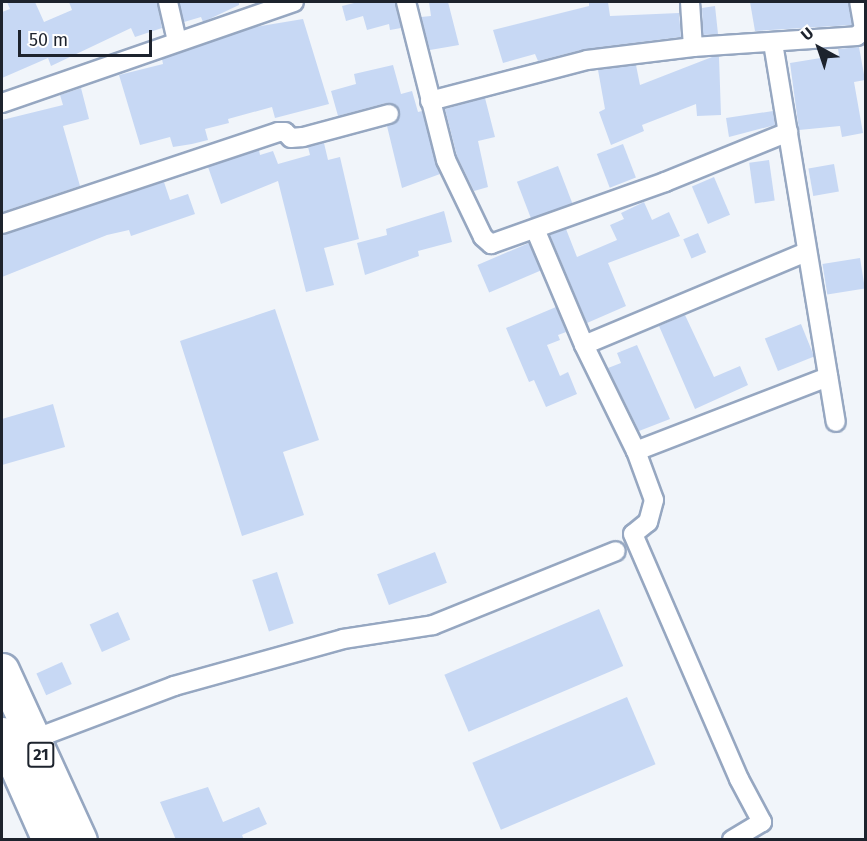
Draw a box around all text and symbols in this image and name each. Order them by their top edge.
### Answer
scale bar [21,18,154,56]
north arrow [789,18,849,78]
text: U [797,23,817,44]
text: 50 m [29,29,68,51]
road number: 21 [26,742,56,768]

